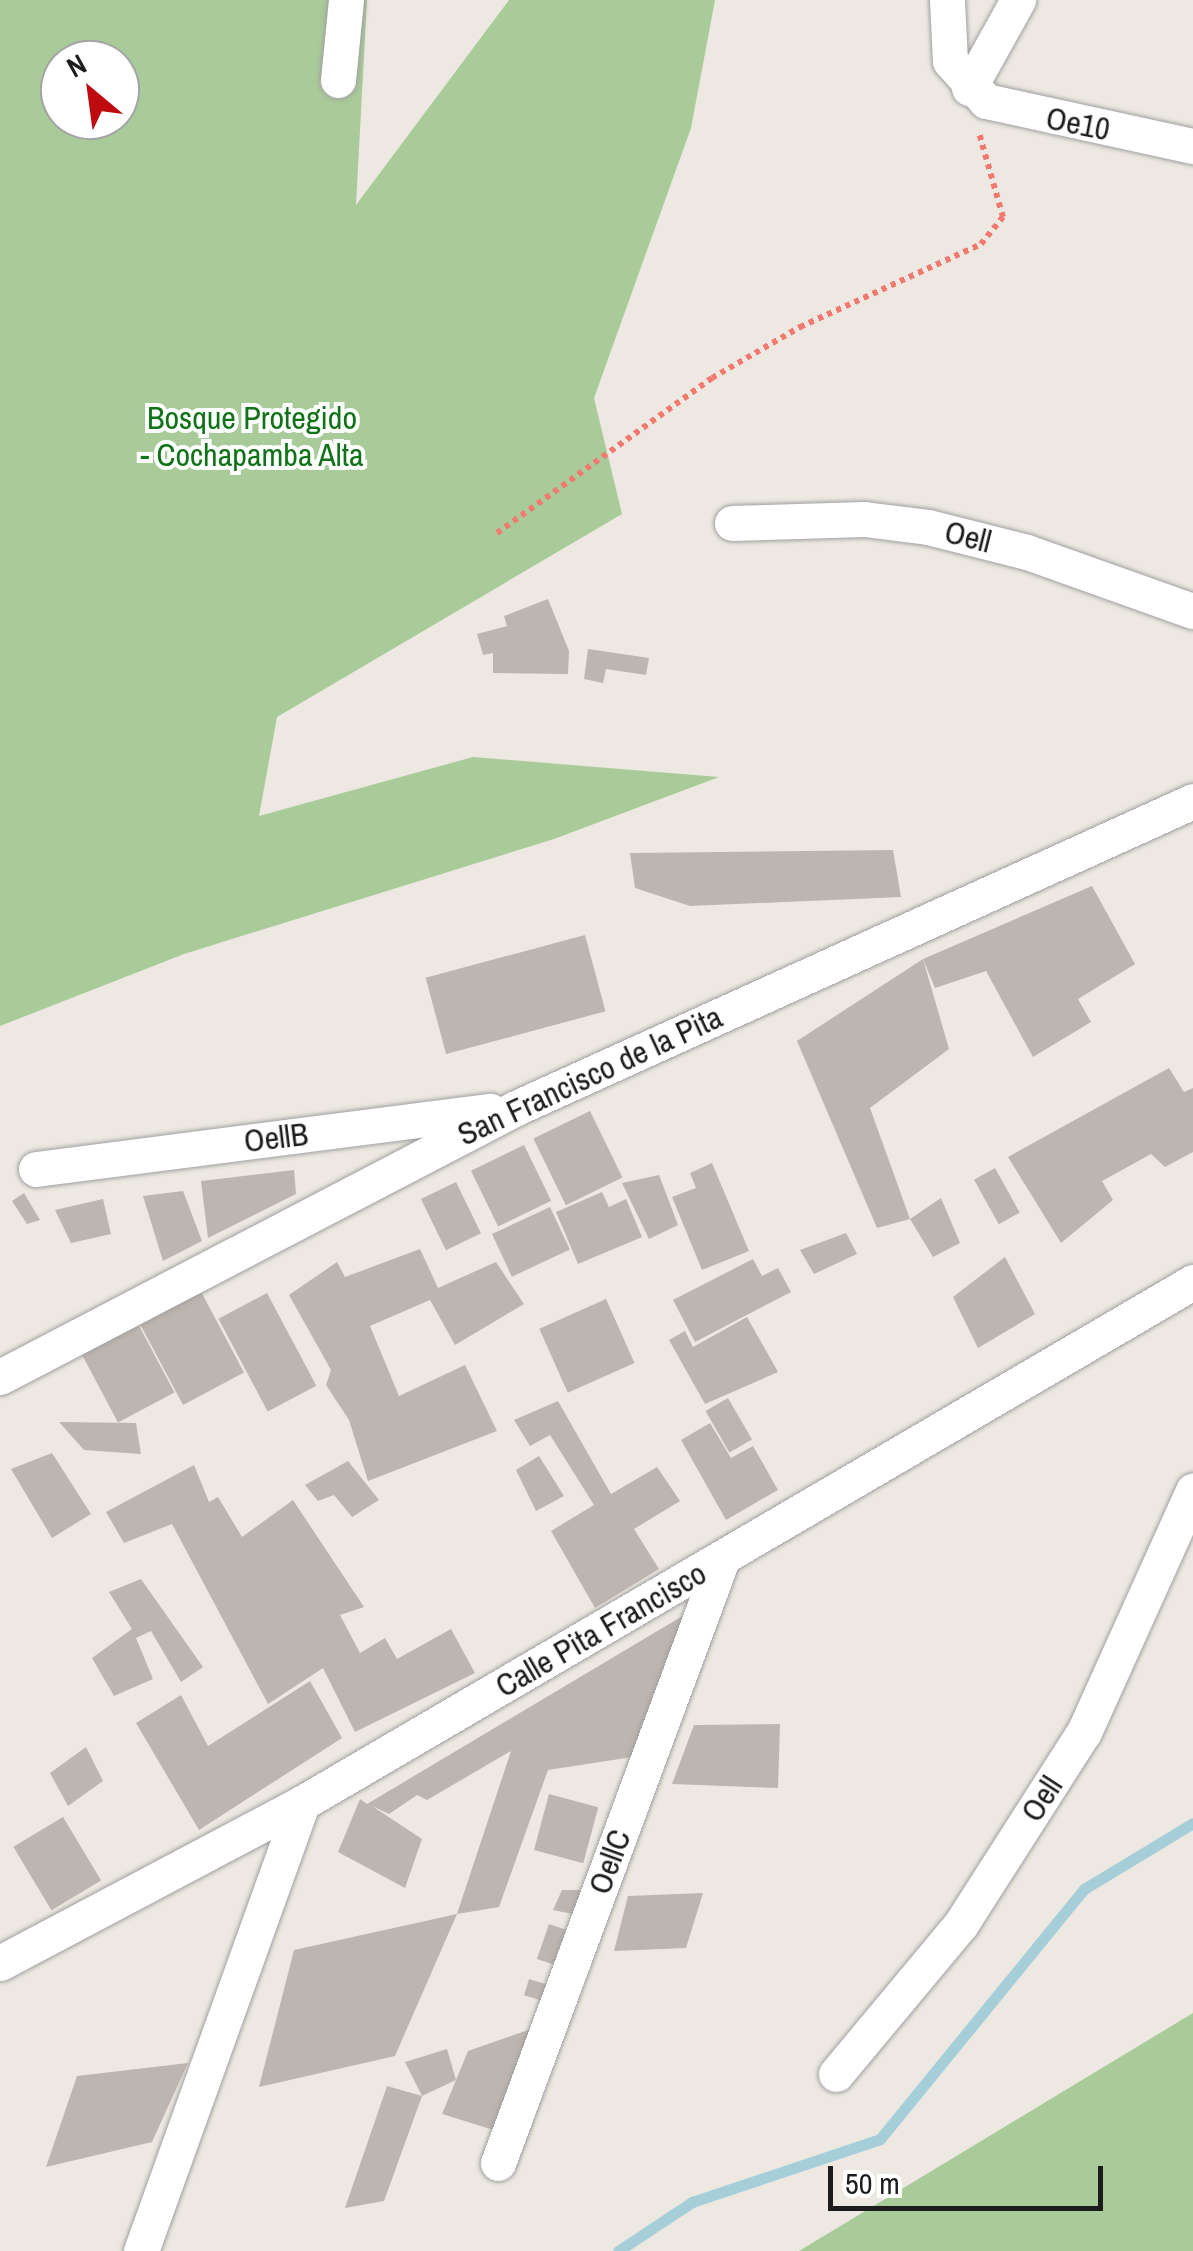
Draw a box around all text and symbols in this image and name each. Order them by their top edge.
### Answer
north arrow [40,40,140,140]
text: N [60,45,93,86]
street label: Oe10 [1043,99,1113,149]
park label: Bosque Protegido - Cochapamba Alta [140,400,364,475]
street label: Oell [941,513,995,561]
street label: San Francisco de la Pita [452,998,728,1154]
street label: OellB [242,1115,310,1161]
street label: Calle Pita Francisco [489,1554,713,1706]
street label: Oell [1013,1769,1071,1829]
street label: OellC [581,1825,639,1899]
scale bar [833,2146,1108,2208]
text: 50 m [845,2163,900,2203]

